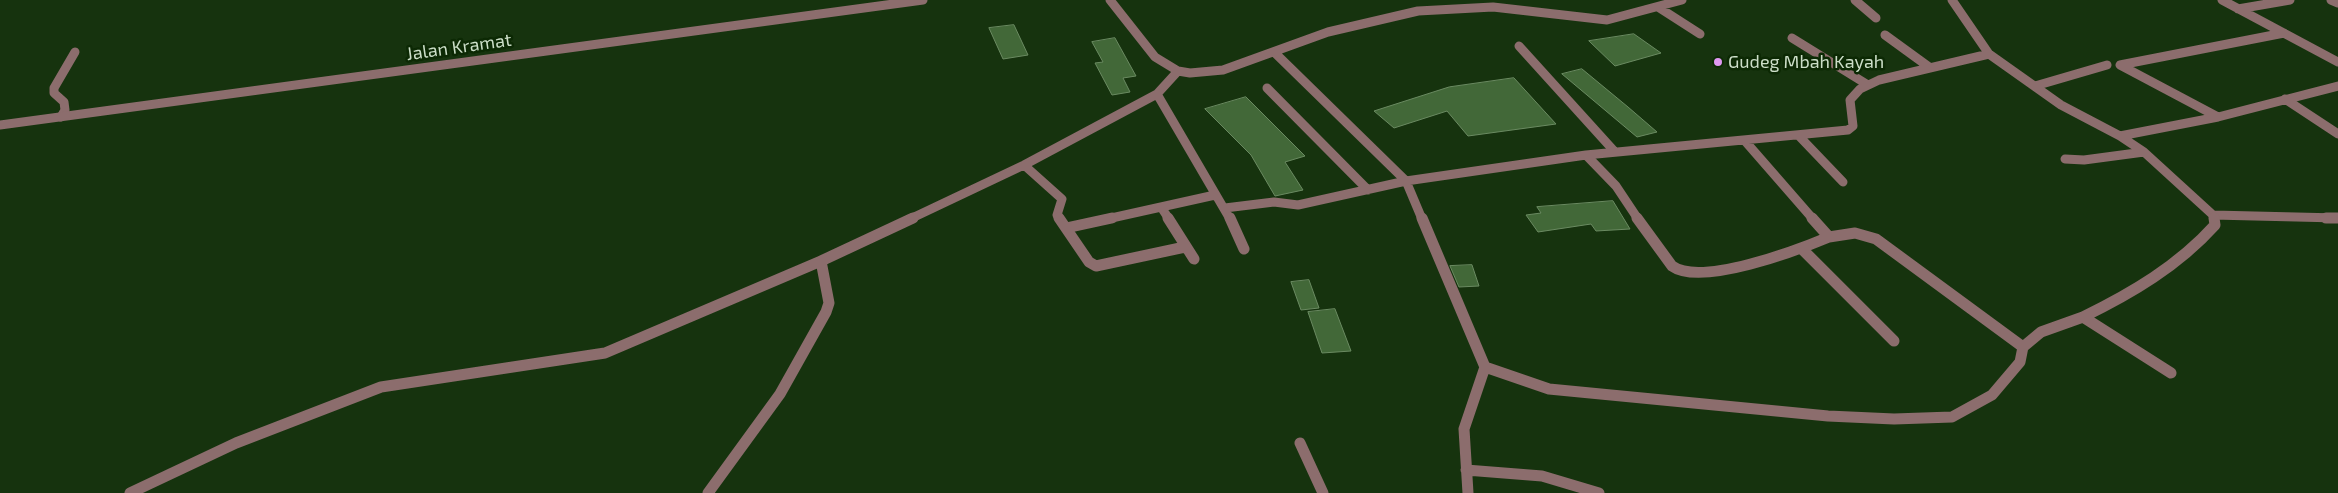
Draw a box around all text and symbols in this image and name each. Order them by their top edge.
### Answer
street label: Jalan Kramat [405,29,513,65]
place label: Gudeg Mbah Kayah [1728,51,1884,73]
marker: Gudeg Mbah Kayah [1712,56,1724,68]

